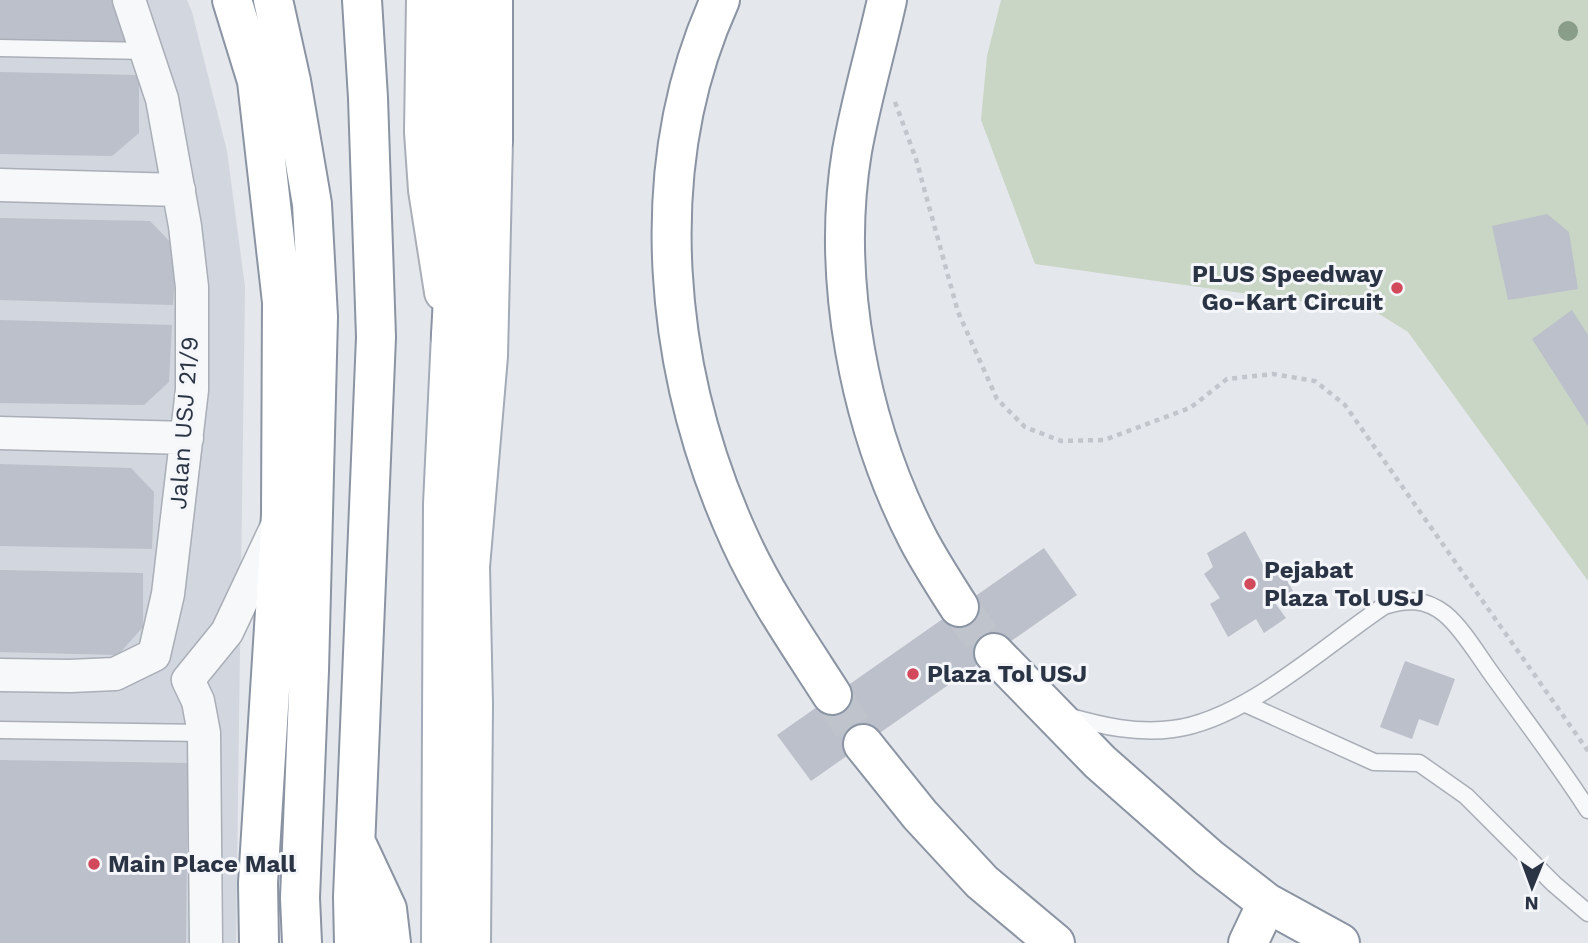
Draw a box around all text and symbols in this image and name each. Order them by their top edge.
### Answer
place label: PLUS Speedway Go-Kart Circuit [1192,260,1384,316]
marker: PLUS Speedway Go-Kart Circuit [1389,280,1405,296]
street label: Jalan USJ 21/9 [164,335,204,511]
place label: Pejabat Plaza Tol USJ [1264,556,1424,612]
marker: Pejabat Plaza Tol USJ [1242,576,1258,592]
place label: Plaza Tol USJ [927,660,1087,688]
marker: Plaza Tol USJ [905,666,921,682]
place label: Main Place Mall [108,850,296,878]
north arrow [1497,852,1567,922]
marker: Main Place Mall [86,856,102,872]
text: N [1524,892,1539,915]

